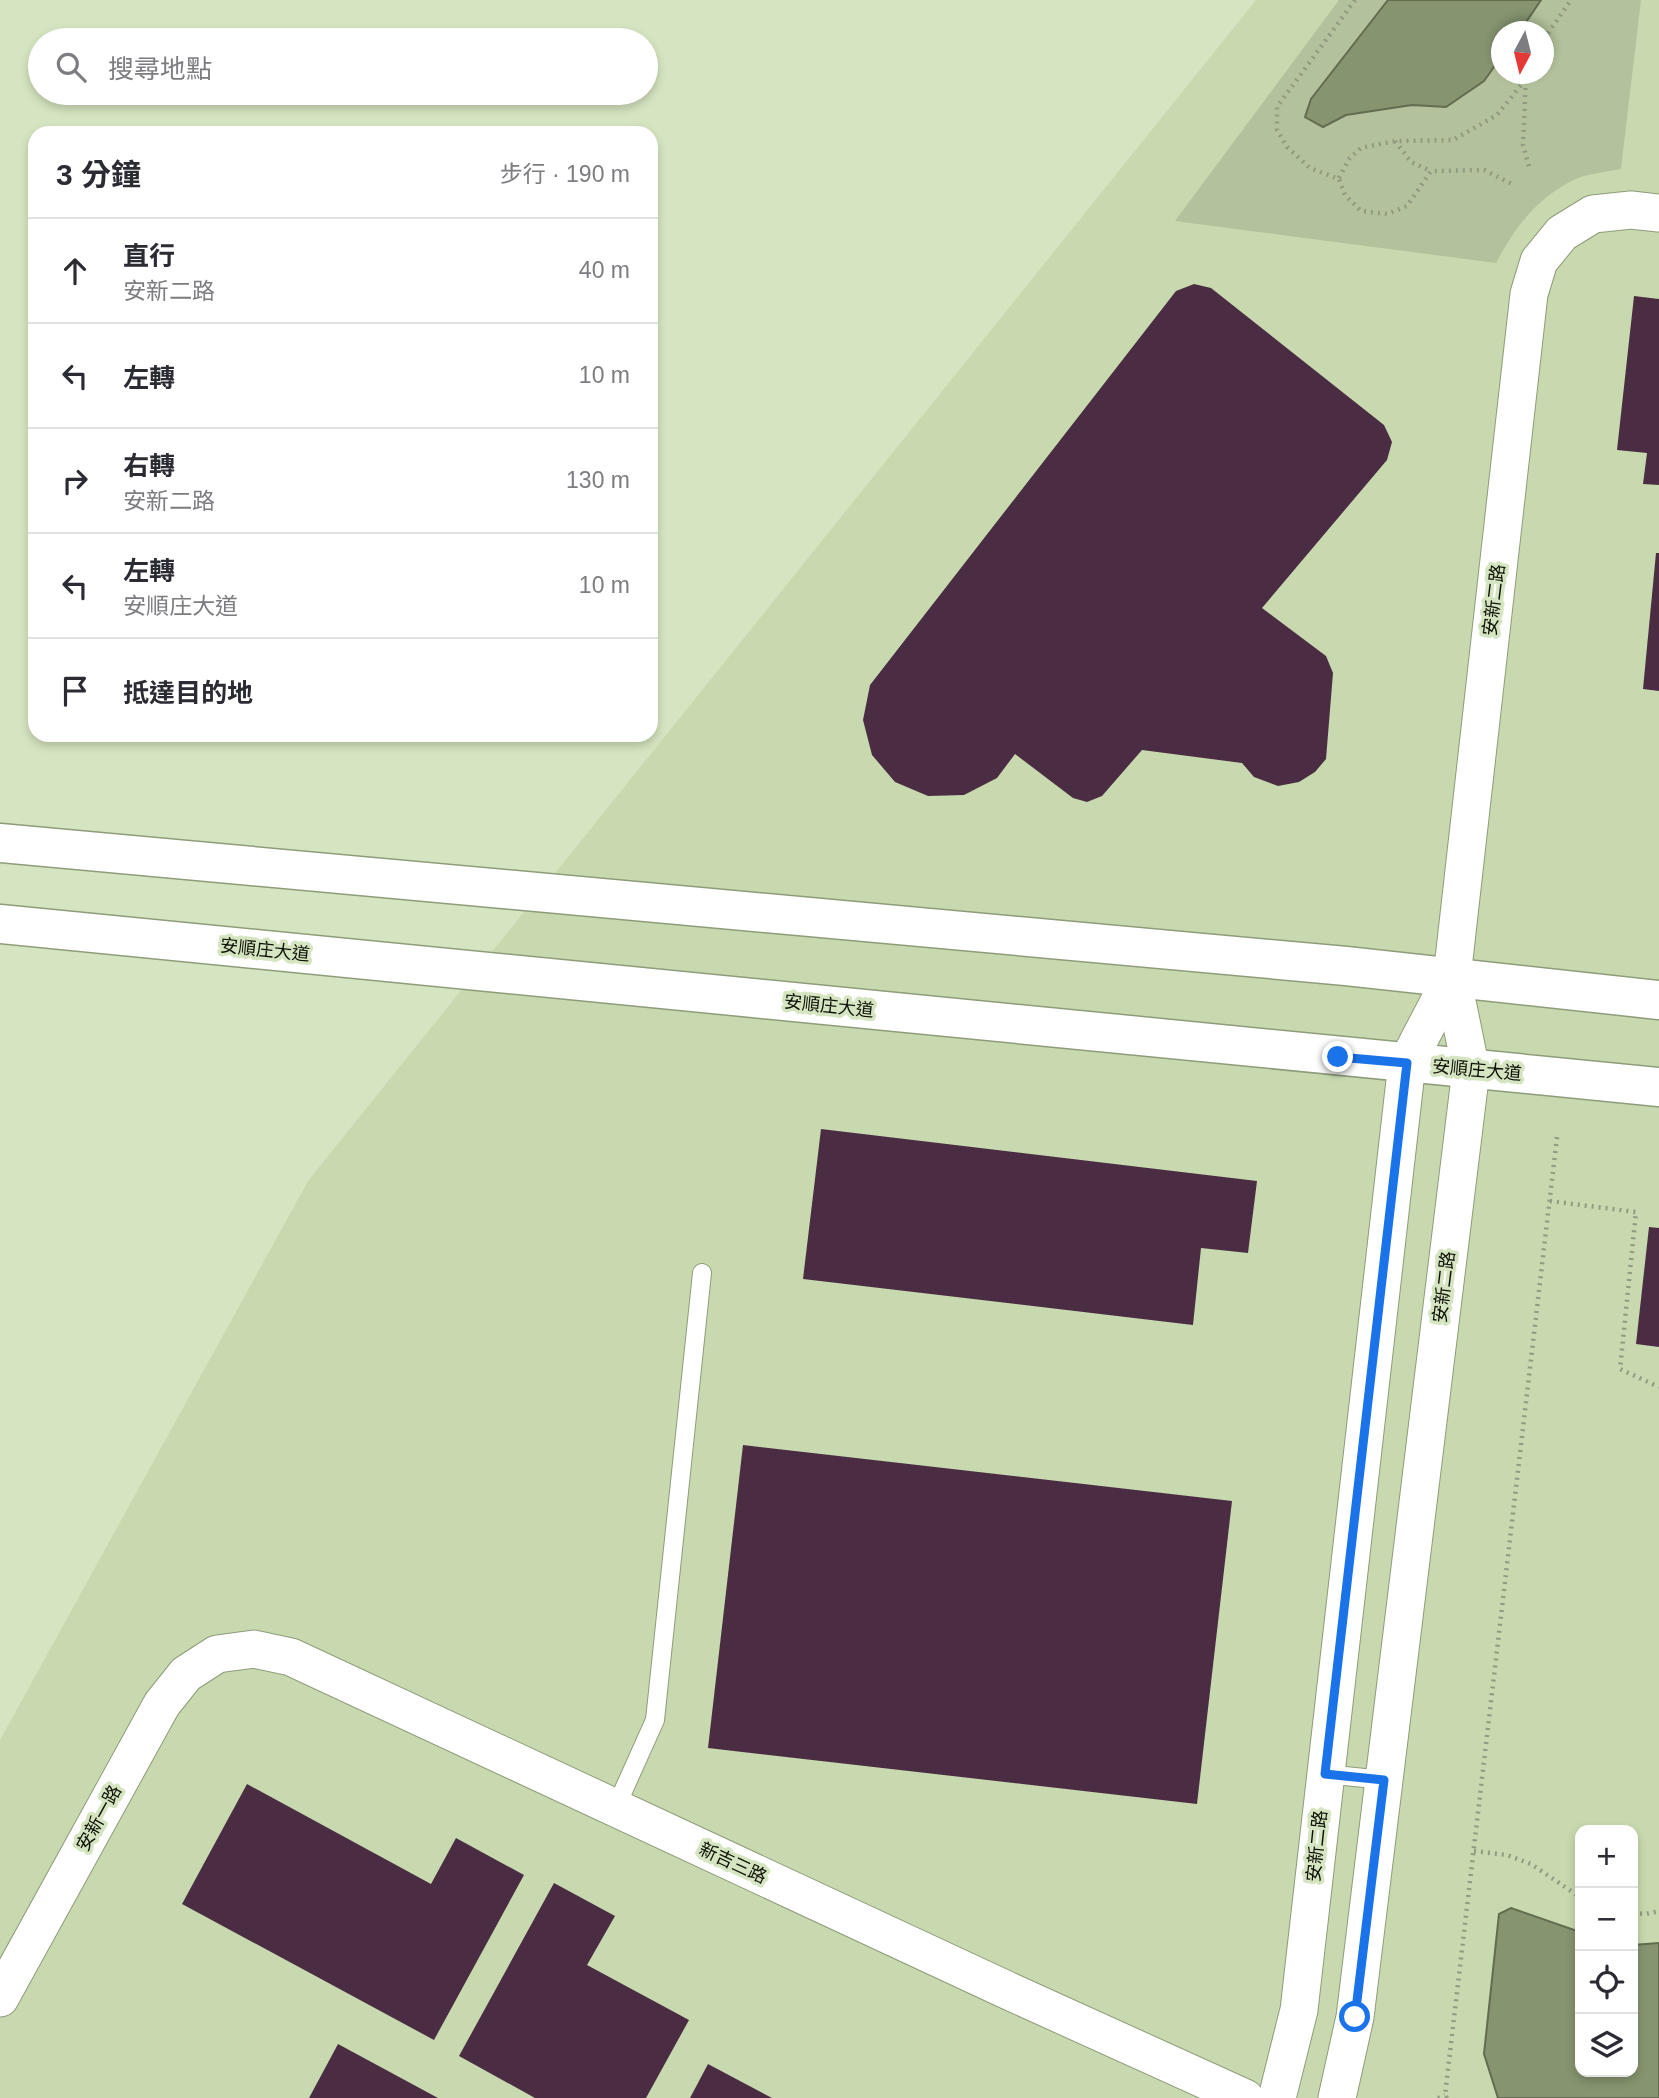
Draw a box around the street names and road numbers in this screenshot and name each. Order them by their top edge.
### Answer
street label: 安新二路 [1480,563,1508,637]
street label: 安順庄大道 [219,935,311,965]
street label: 安順庄大道 [783,991,875,1021]
street label: 安順庄大道 [1431,1056,1523,1084]
street label: 安新二路 [1430,1250,1458,1324]
street label: 安新一路 [73,1782,125,1854]
street label: 安新二路 [1303,1809,1331,1883]
street label: 新吉三路 [696,1839,770,1887]

